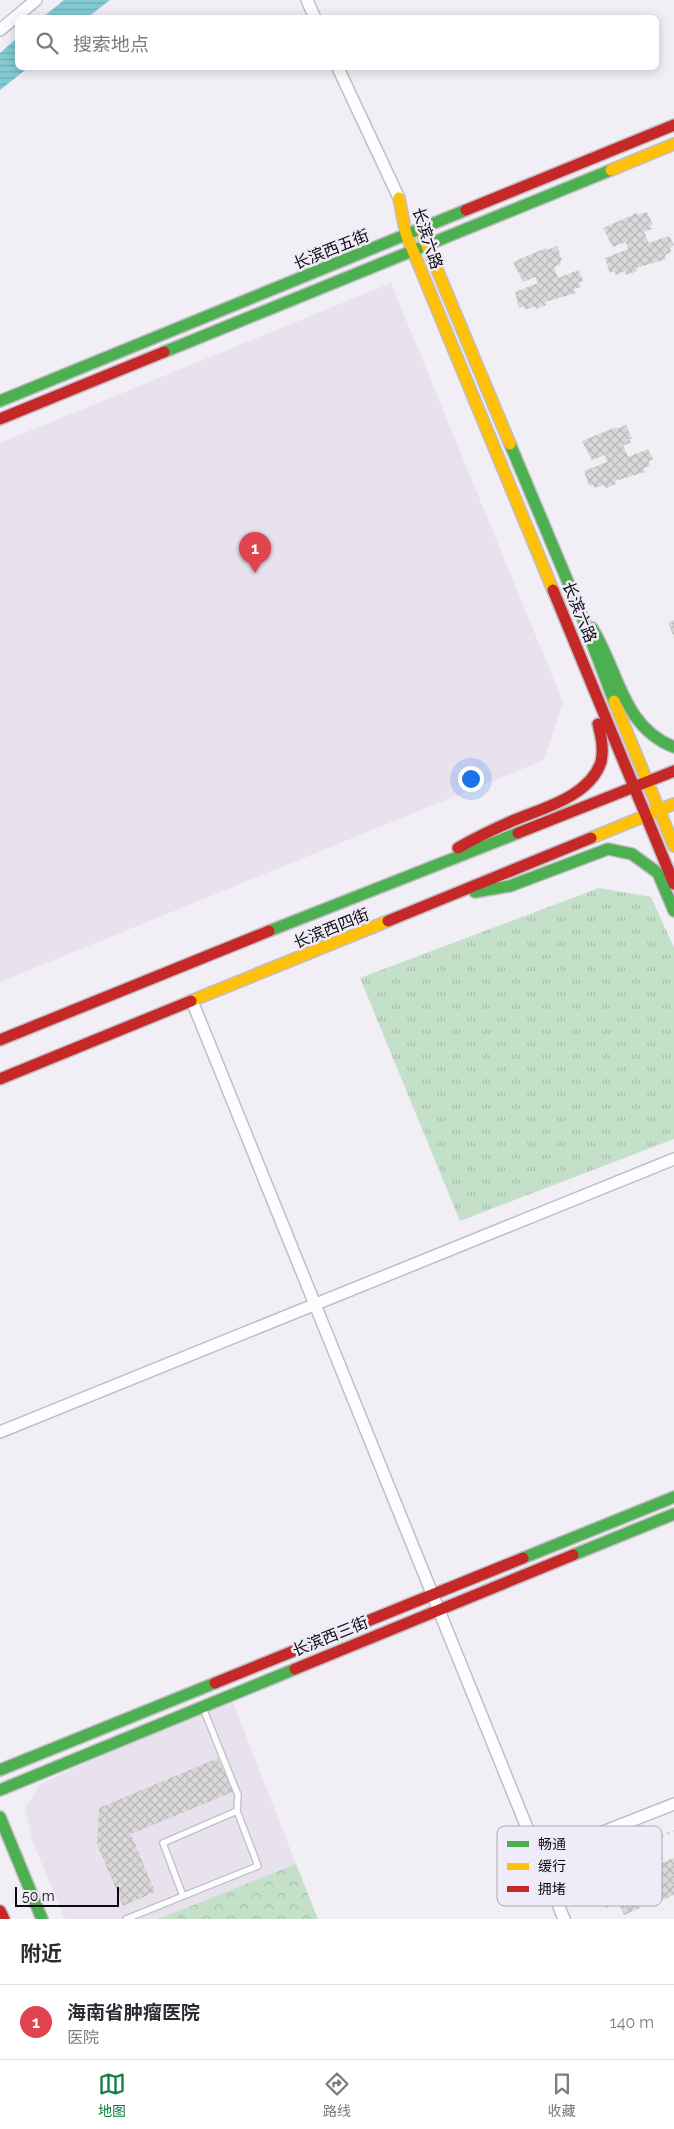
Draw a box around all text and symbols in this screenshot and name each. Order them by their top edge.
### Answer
search box [15,15,659,70]
icon: search [33,29,61,57]
text: 搜索地点 [73,33,149,55]
street label: 长滨六路 [409,205,446,272]
street label: 长滨西五街 [291,226,372,273]
pin: 1 [239,532,271,573]
street label: 长滨六路 [559,579,600,645]
your location [458,766,484,792]
street label: 长滨西四街 [291,905,372,952]
street label: 长滨西三街 [290,1613,371,1660]
legend [497,1826,662,1906]
text: 畅通 [538,1836,566,1852]
text: 缓行 [538,1858,566,1874]
text: 拥堵 [538,1881,566,1897]
scale bar [15,1884,119,1907]
text: 50 m [22,1888,55,1904]
text: 附近 [20,1941,62,1966]
text: 海南省肿瘤医院 [67,2001,200,2023]
text: 1 [32,2013,40,2032]
text: 140 m [610,2013,654,2032]
text: 医院 [67,2028,99,2047]
tab: 地图 [98,2070,126,2120]
tab: 路线 [323,2070,351,2120]
tab: 收藏 [548,2070,576,2120]

